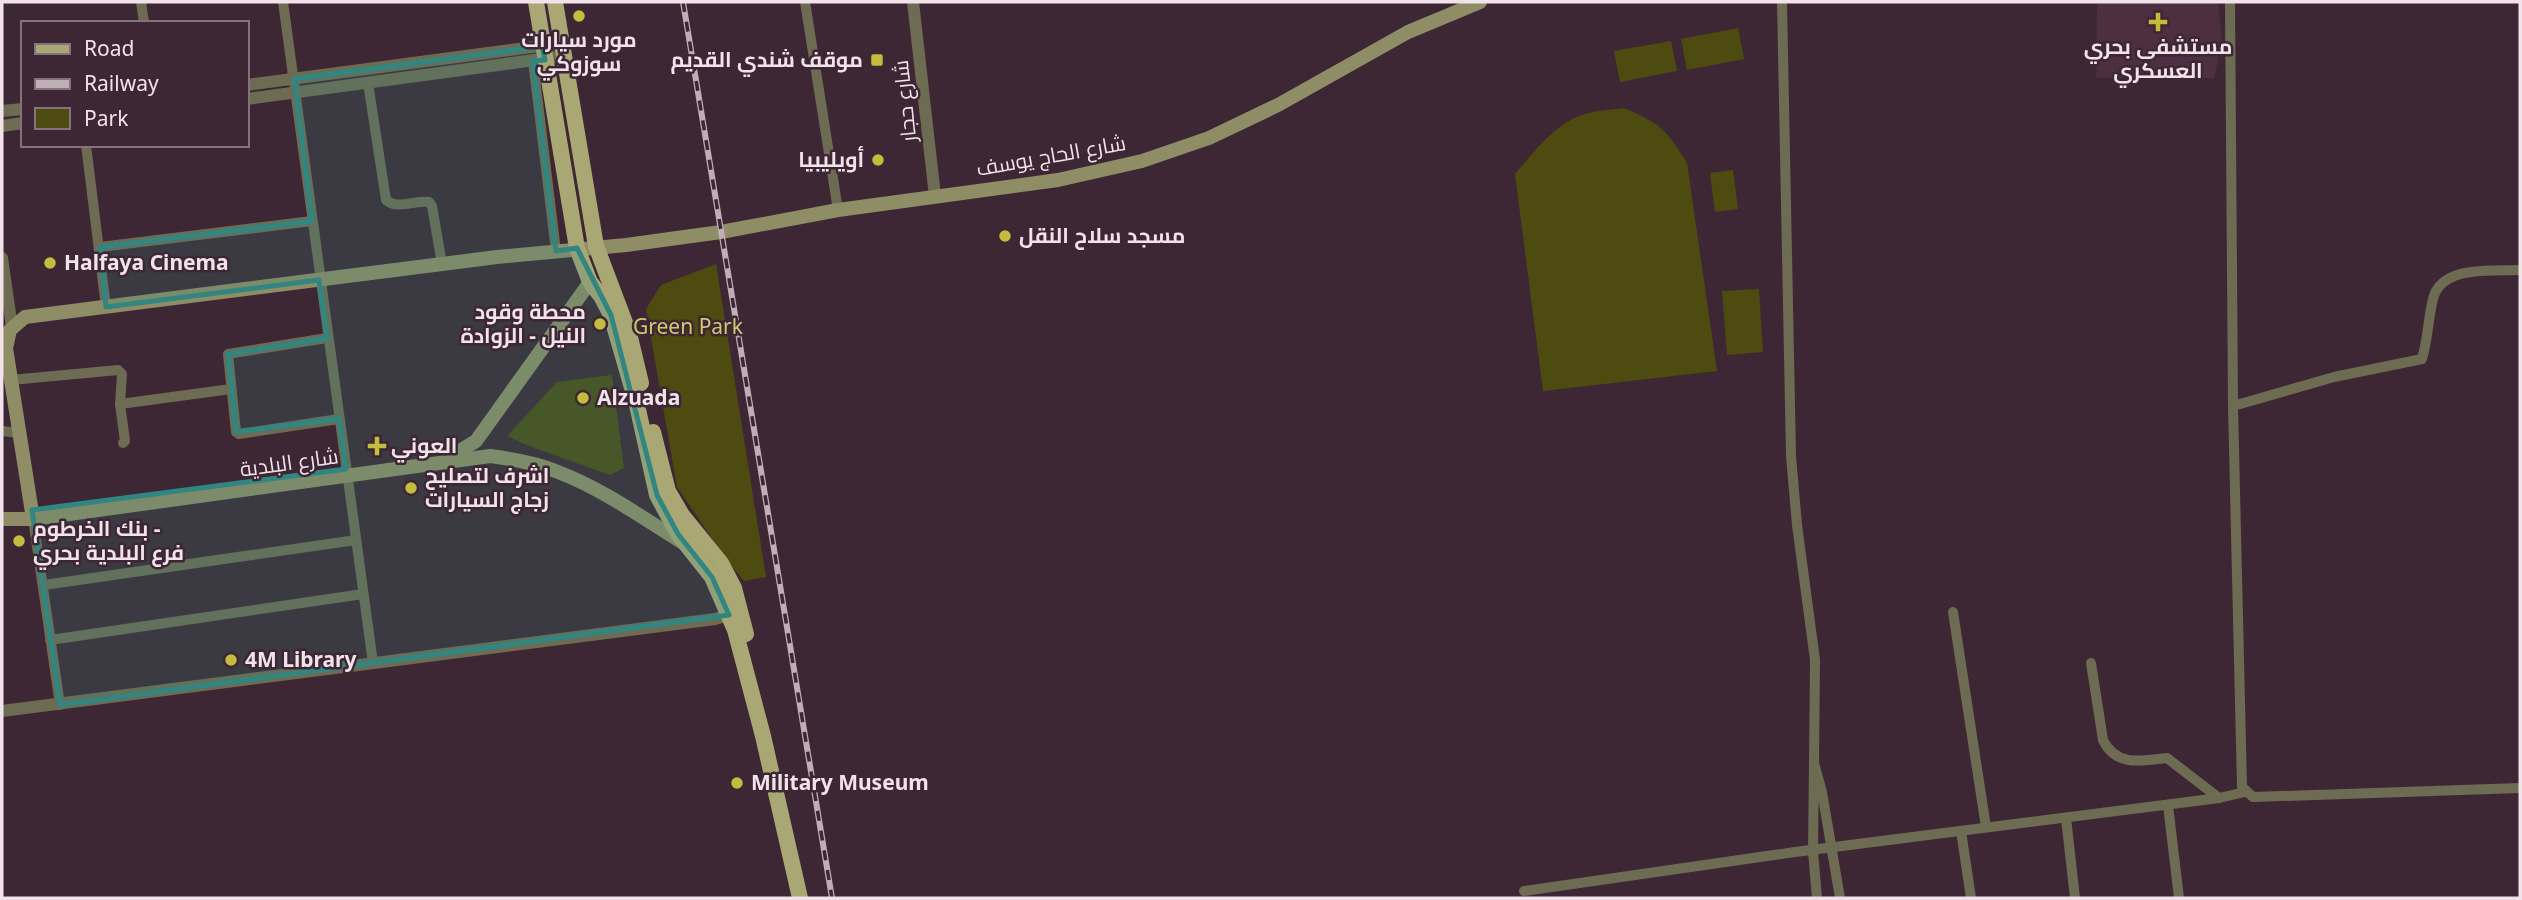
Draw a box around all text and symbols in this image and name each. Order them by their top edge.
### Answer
marker: مورد سيارات سوزوكي [571,8,587,24]
marker: مستشفى بحري العسكري [2148,12,2168,32]
legend [21,21,248,147]
place label: مورد سيارات سوزوكي [521,25,637,81]
place label: مستشفى بحري العسكري [2084,32,2232,88]
text: Road [84,34,134,62]
place label: موقف شندي القديم [670,45,863,77]
marker: موقف شندي القديم [869,52,885,68]
street label: شارع حجار [886,59,923,144]
text: Railway [84,69,159,97]
text: Park [84,104,129,132]
street label: شارع الحاج يوسف [974,128,1128,183]
place label: أويليبيا [798,145,864,173]
marker: أويليبيا [870,152,886,168]
place label: مسجد سلاح النقل [1019,221,1185,250]
marker: مسجد سلاح النقل [997,228,1013,244]
place label: Halfaya Cinema [64,248,229,276]
marker: Halfaya Cinema [42,255,58,271]
place label: محطة وقود النيل - الزوادة [461,297,586,349]
park label: Green Park [633,312,744,340]
marker: محطة وقود النيل - الزوادة [592,316,608,332]
place label: Alzuada [597,383,680,411]
marker: Alzuada [575,390,591,406]
place label: العوني [391,431,457,463]
marker: العوني [369,438,385,454]
street label: شارع البلدية [238,441,340,484]
place label: اشرف لتصليح زجاج السيارات [425,461,549,514]
marker: اشرف لتصليح زجاج السيارات [403,480,419,496]
place label: بنك الخرطوم - فرع البلدية بحري [33,514,184,570]
marker: بنك الخرطوم - فرع البلدية بحري [11,533,27,549]
place label: 4M Library [245,645,357,673]
marker: 4M Library [223,652,239,668]
place label: Military Museum [751,768,929,796]
marker: Military Museum [729,775,745,791]

